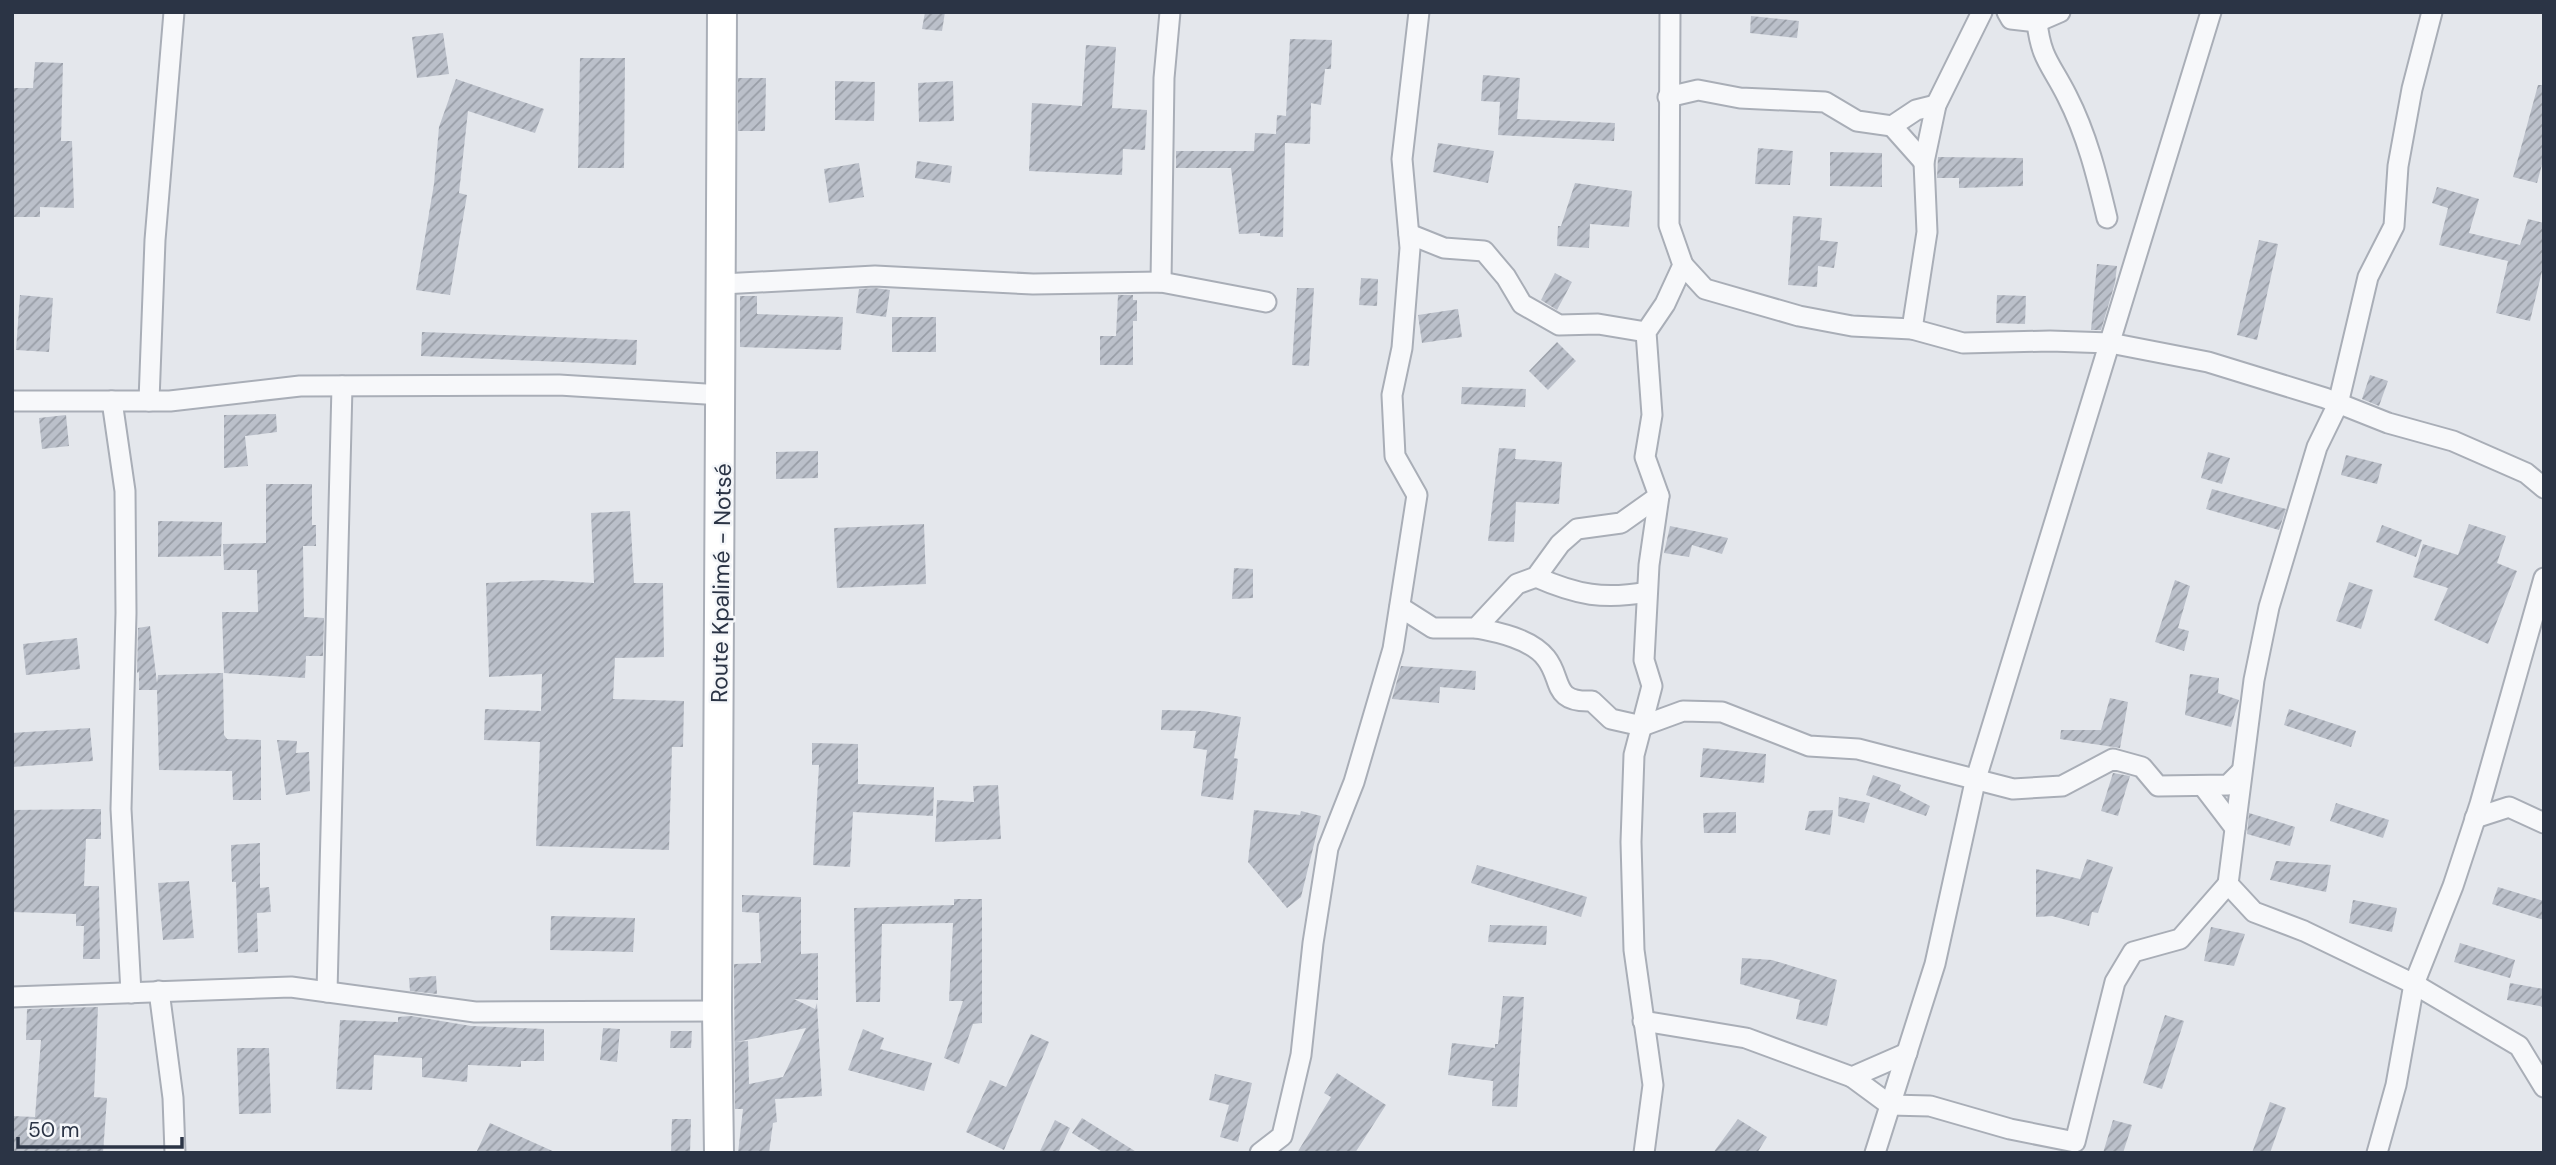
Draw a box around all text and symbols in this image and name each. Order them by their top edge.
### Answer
street label: Route Kpalimé - Notsé [704,463,738,703]
scale bar [18,1106,182,1150]
text: 50 m [28,1116,79,1144]

